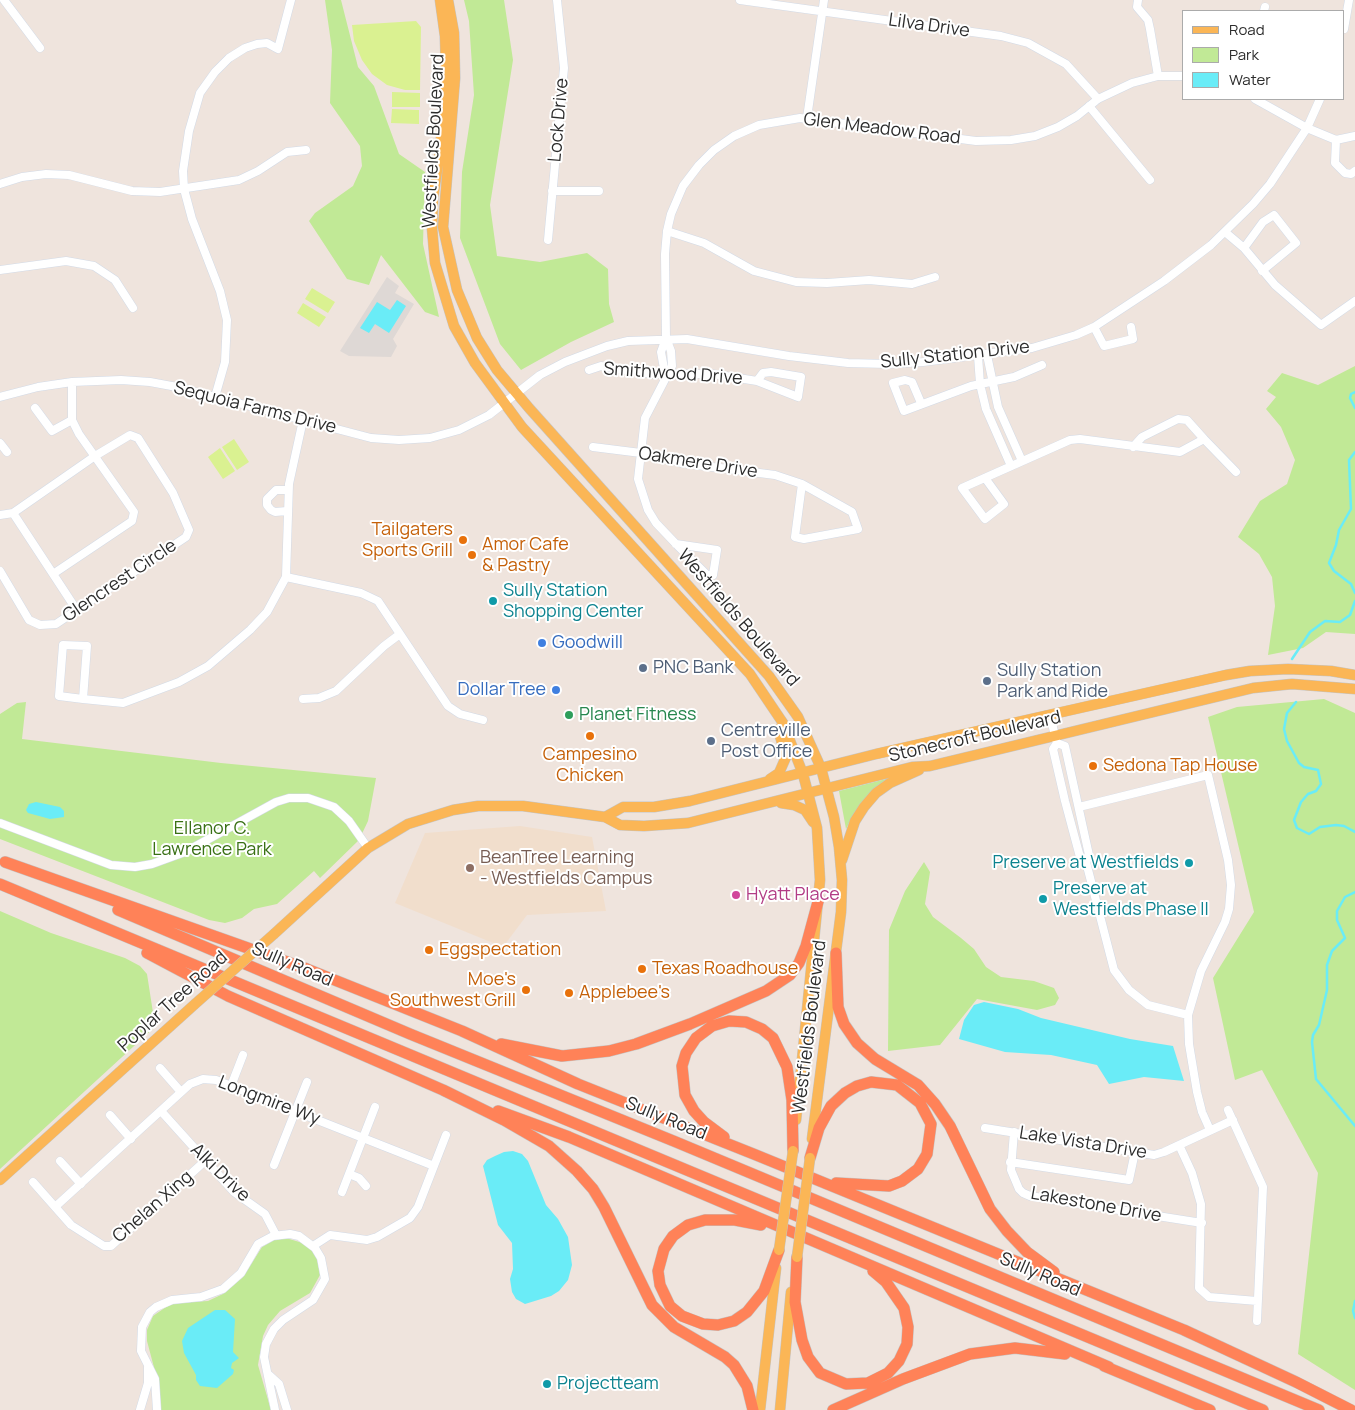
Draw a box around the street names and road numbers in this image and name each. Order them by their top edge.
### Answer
street label: Lilva Drive [887,10,971,42]
street label: Westfields Boulevard [419,53,449,229]
street label: Lock Drive [545,77,573,163]
street label: Glen Meadow Road [802,109,962,149]
street label: Sully Station Drive [879,336,1031,374]
street label: Smithwood Drive [603,358,743,390]
street label: Sequoia Farms Drive [171,377,339,439]
street label: Oakmere Drive [637,443,759,483]
street label: Glencrest Circle [59,535,181,627]
street label: Westfields Boulevard [673,545,803,691]
street label: Stonecroft Boulevard [887,707,1063,767]
street label: Sully Road [248,938,336,992]
street label: Westfields Boulevard [789,939,831,1115]
street label: Poplar Tree Road [114,947,232,1057]
street label: Longmire Wy [215,1072,323,1130]
street label: Sully Road [622,1093,710,1145]
street label: Lake Vista Drive [1018,1122,1148,1164]
street label: Alki Drive [186,1139,254,1207]
street label: Chelan Xing [109,1166,197,1248]
street label: Lakestone Drive [1029,1183,1163,1227]
street label: Sully Road [996,1248,1084,1302]

